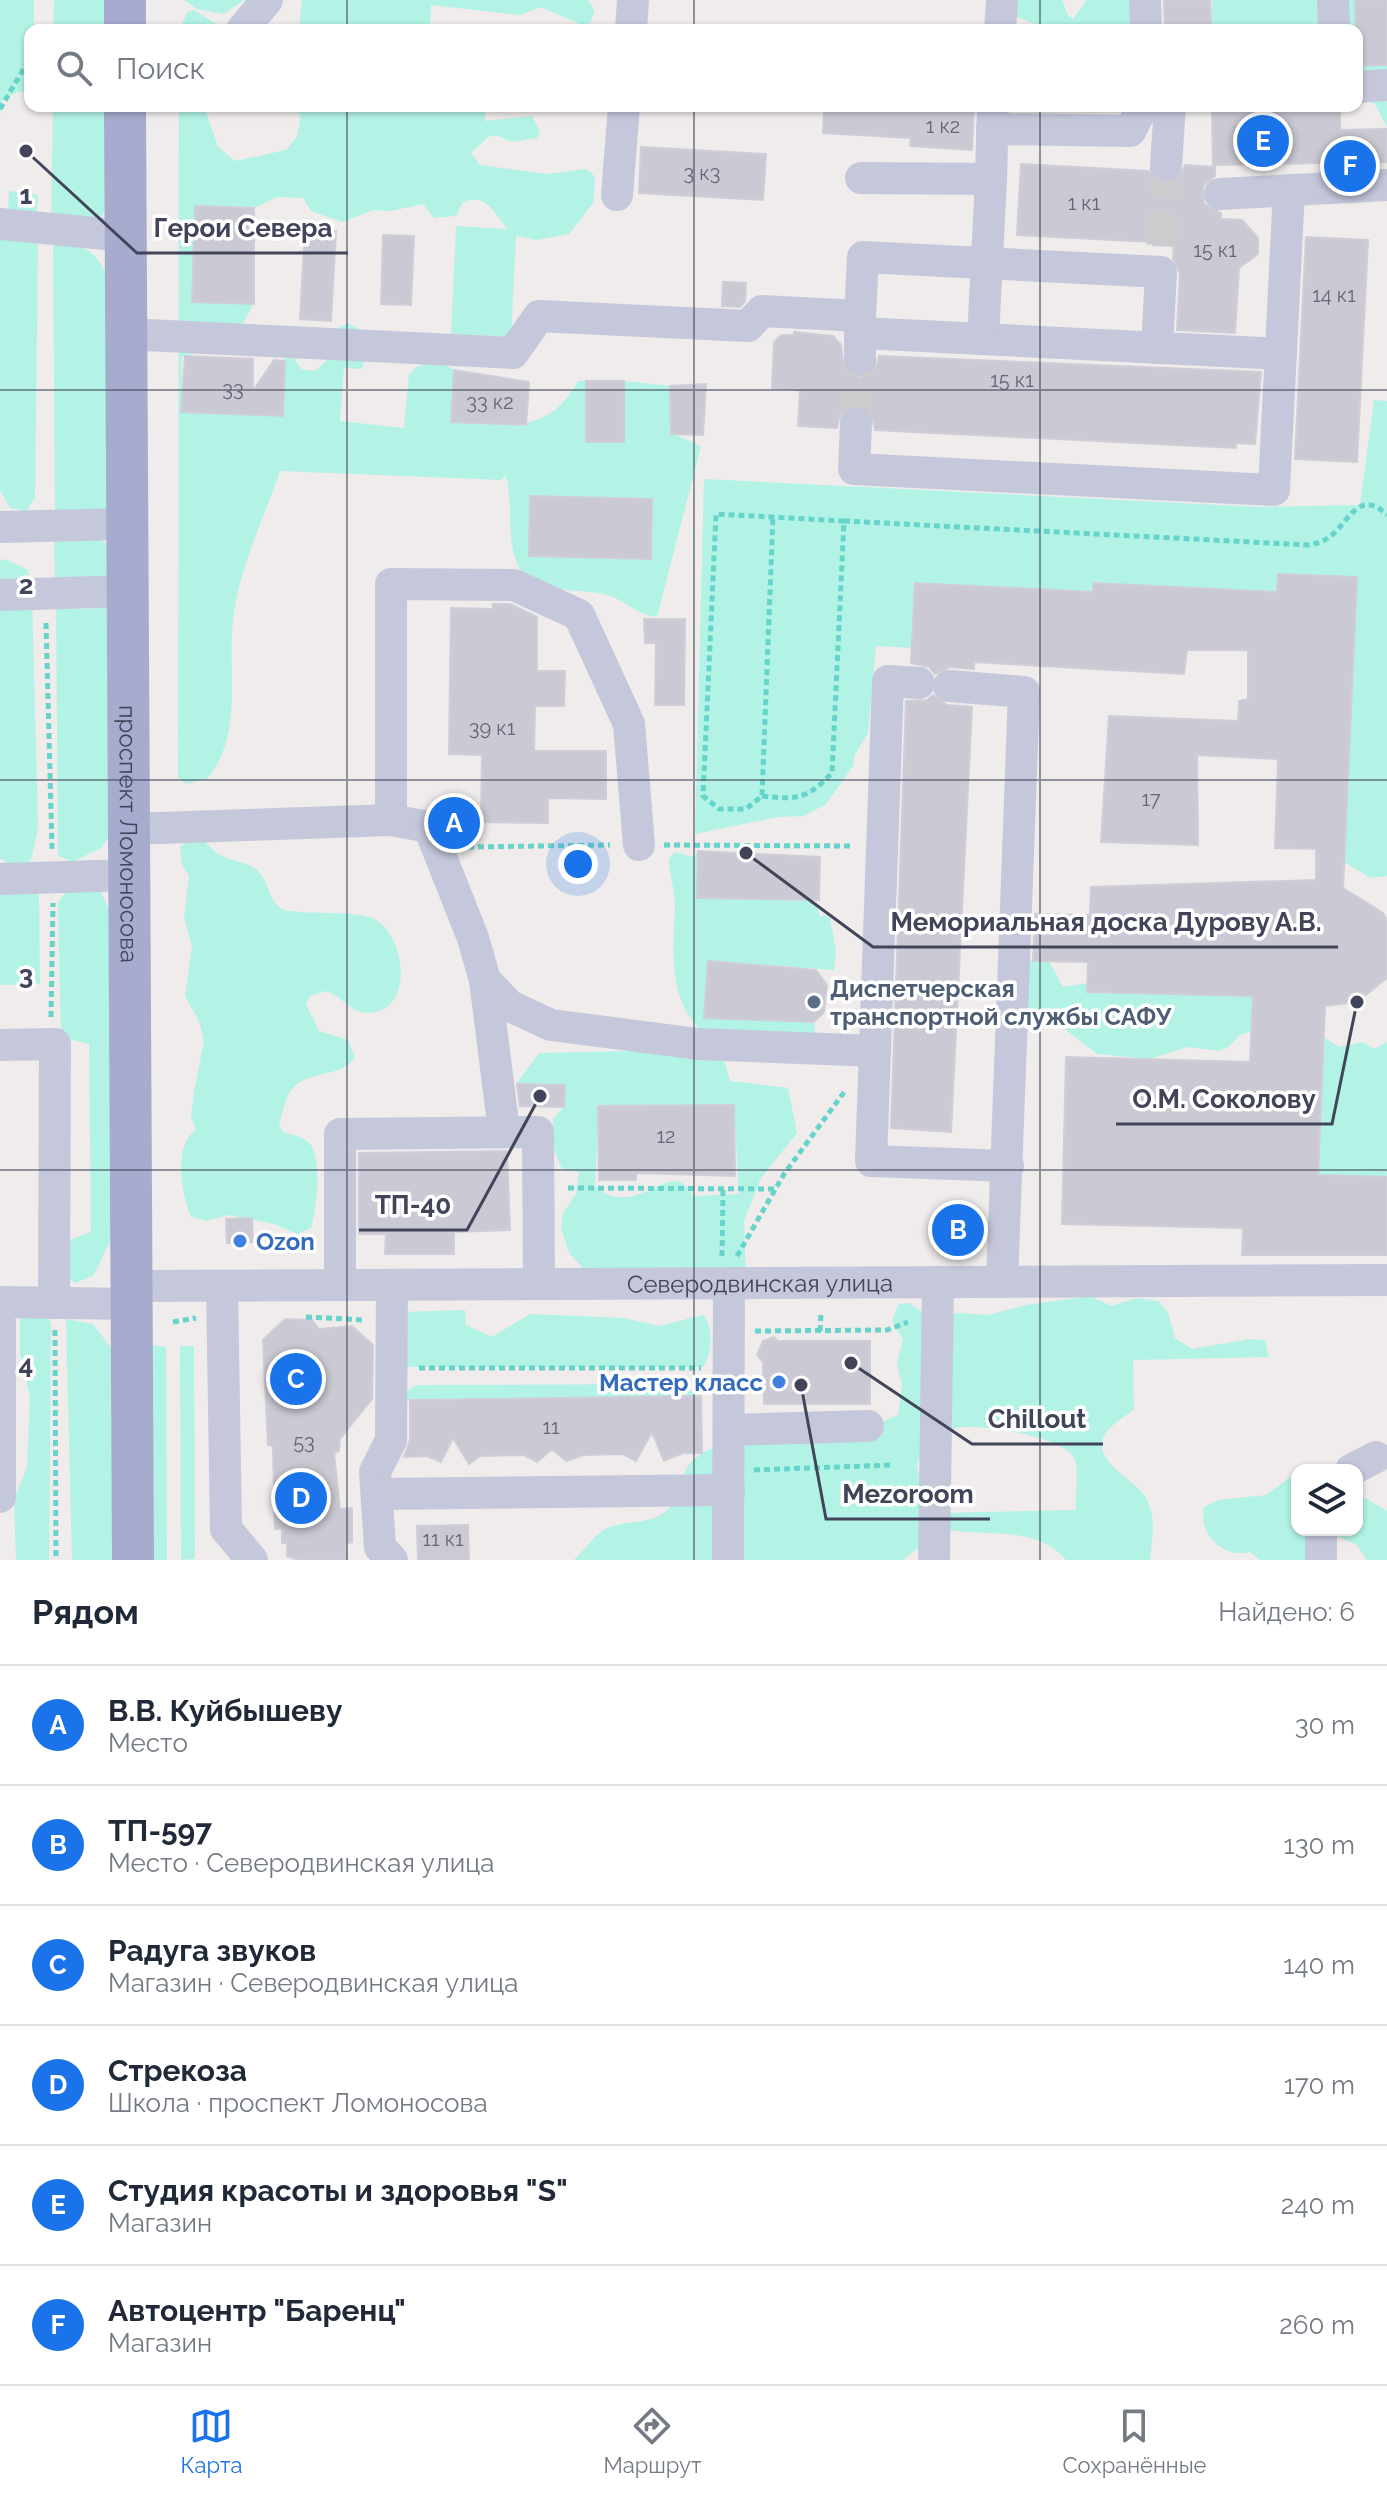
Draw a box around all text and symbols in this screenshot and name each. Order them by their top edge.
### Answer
search box [24,24,1363,112]
icon: search [52,46,96,90]
text: Поиск [116,51,205,86]
pin: E [1237,111,1289,171]
house number: 1 к2 [926,114,960,138]
pin: F [1324,136,1376,196]
house number: 3 к3 [684,161,720,185]
text: 1 [20,180,33,210]
house number: 1 к1 [1068,191,1101,215]
callout: Герои Севера [137,203,348,253]
text: Герои Севера [153,213,333,243]
house number: 15 к1 [1193,238,1237,262]
house number: 14 к1 [1312,283,1356,307]
house number: 15 к1 [990,368,1034,392]
house number: 33 [222,377,244,401]
house number: 33 к2 [466,390,514,414]
text: 2 [19,570,33,600]
street label: проспект Ломоносова [114,705,144,963]
house number: 39 к1 [469,716,516,740]
house number: 17 [1141,787,1161,811]
pin: A [428,793,480,853]
your location [558,844,598,884]
callout: Мемориальная доска Дурову А.В. [873,897,1338,947]
text: Мемориальная доска Дурову А.В. [890,907,1322,937]
text: 3 [19,960,33,990]
place label: Диспетчерская транспортной службы САФУ [830,974,1172,1031]
marker: Диспетчерская транспортной службы САФУ [805,993,823,1011]
callout: О.М. Соколову [1116,1074,1332,1124]
text: О.М. Соколову [1132,1084,1316,1114]
house number: 12 [657,1124,675,1148]
callout: ТП-40 [359,1180,467,1230]
text: ТП-40 [375,1190,451,1220]
pin: B [932,1200,984,1260]
place label: Ozon [256,1227,315,1256]
marker: Ozon [231,1232,249,1250]
street label: Северодвинская улица [627,1268,893,1298]
pin: C [270,1349,322,1409]
text: 4 [19,1350,33,1380]
place label: Мастер класс [599,1368,763,1397]
marker: Мастер класс [770,1373,788,1391]
callout: Chillout [972,1394,1103,1444]
text: Chillout [988,1404,1086,1434]
house number: 11 [542,1415,560,1439]
house number: 53 [293,1430,315,1454]
map controls [1291,1464,1363,1536]
button: layers [1291,1464,1363,1536]
pin: D [275,1468,327,1528]
callout: Mezoroom [826,1469,990,1519]
text: Mezoroom [842,1479,974,1509]
house number: 11 к1 [422,1527,464,1551]
text: Рядом [32,1592,139,1632]
text: Найдено: 6 [1218,1597,1355,1627]
text: В.В. Куйбышеву [108,1693,343,1728]
text: A [49,1710,67,1740]
text: 30 m [1295,1710,1355,1740]
text: Место [108,1728,188,1758]
text: ТП-597 [108,1813,212,1848]
text: B [49,1830,67,1860]
text: 130 m [1284,1830,1355,1860]
text: Место · Северодвинская улица [108,1848,494,1878]
text: Радуга звуков [108,1933,316,1968]
text: C [49,1950,67,1980]
text: 140 m [1283,1950,1355,1980]
text: Магазин · Северодвинская улица [108,1968,519,1998]
text: Стрекоза [108,2053,247,2088]
text: D [49,2070,67,2100]
text: 170 m [1284,2070,1355,2100]
text: Школа · проспект Ломоносова [108,2088,488,2118]
text: Студия красоты и здоровья "S" [108,2173,568,2208]
text: E [50,2190,66,2220]
text: 240 m [1281,2190,1355,2220]
text: Магазин [108,2208,212,2238]
text: Автоцентр "Баренц" [108,2293,406,2328]
text: F [51,2310,65,2340]
text: 260 m [1279,2310,1355,2340]
text: Магазин [108,2328,212,2358]
tab: Карта [181,2404,242,2478]
tab: Маршрут [603,2404,701,2478]
tab: Сохранённые [1062,2404,1206,2478]

